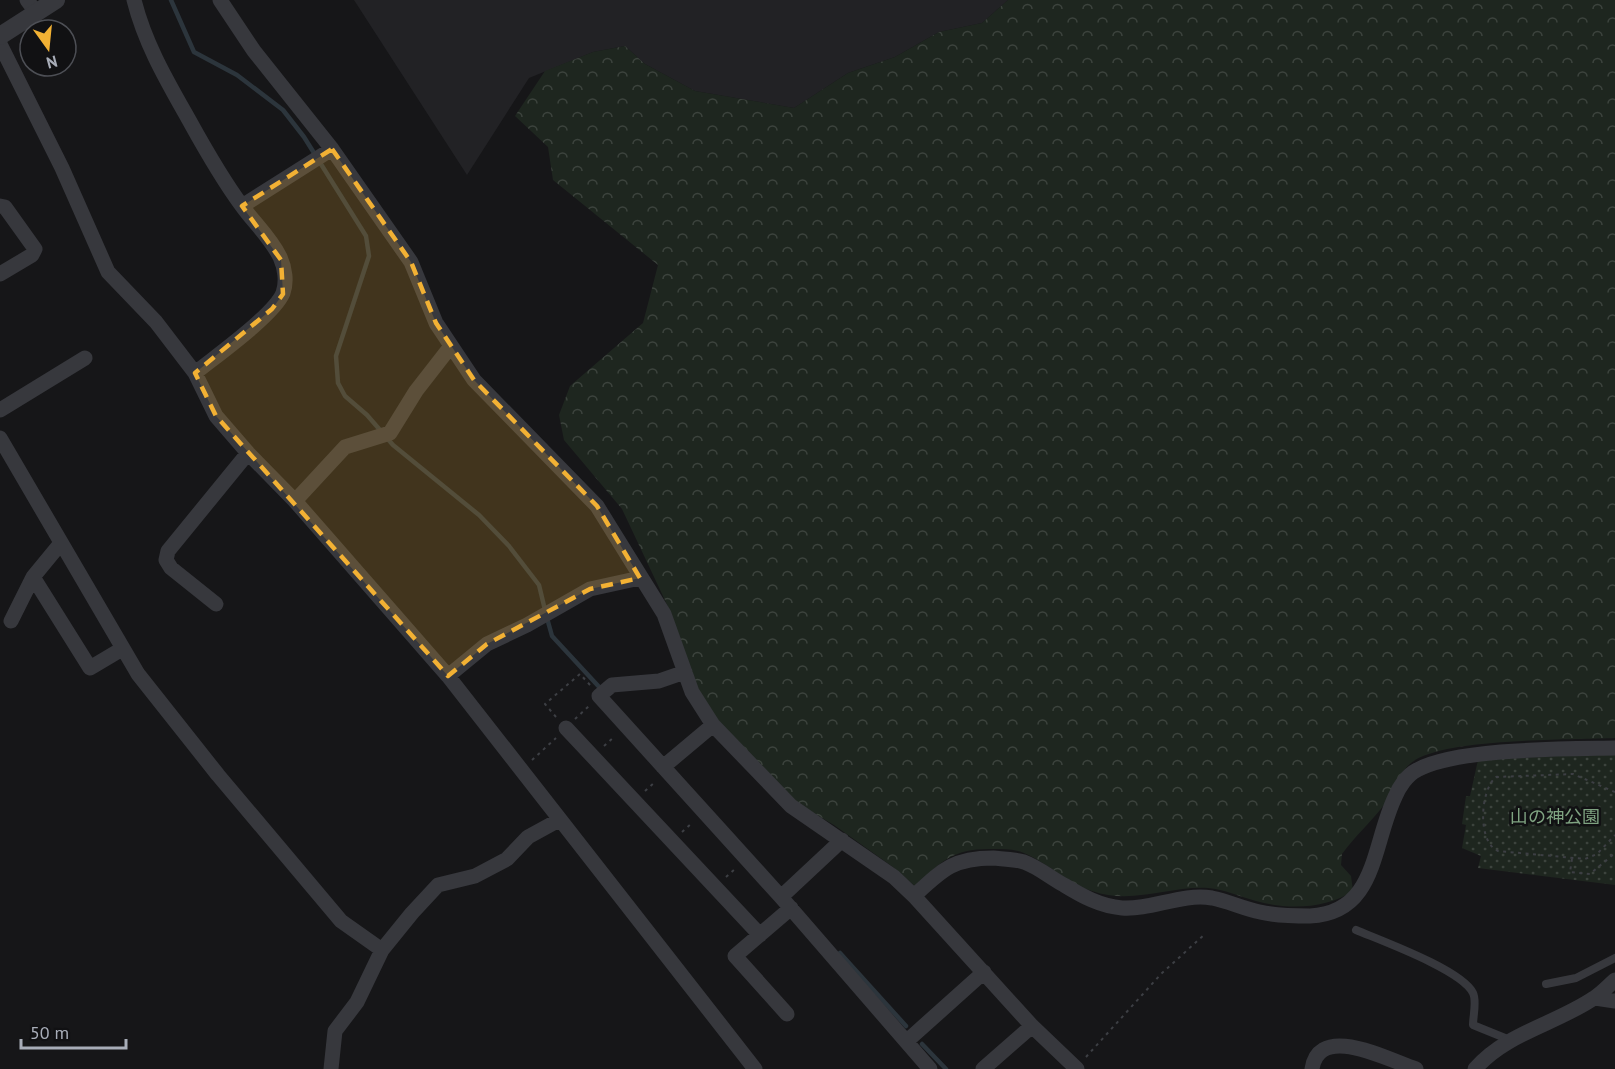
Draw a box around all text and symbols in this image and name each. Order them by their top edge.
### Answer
north arrow [18,18,78,78]
text: N [44,51,60,74]
park label: 山の神公園 [1510,805,1600,828]
scale bar [21,1012,126,1050]
text: 50 m [30,1021,69,1044]

